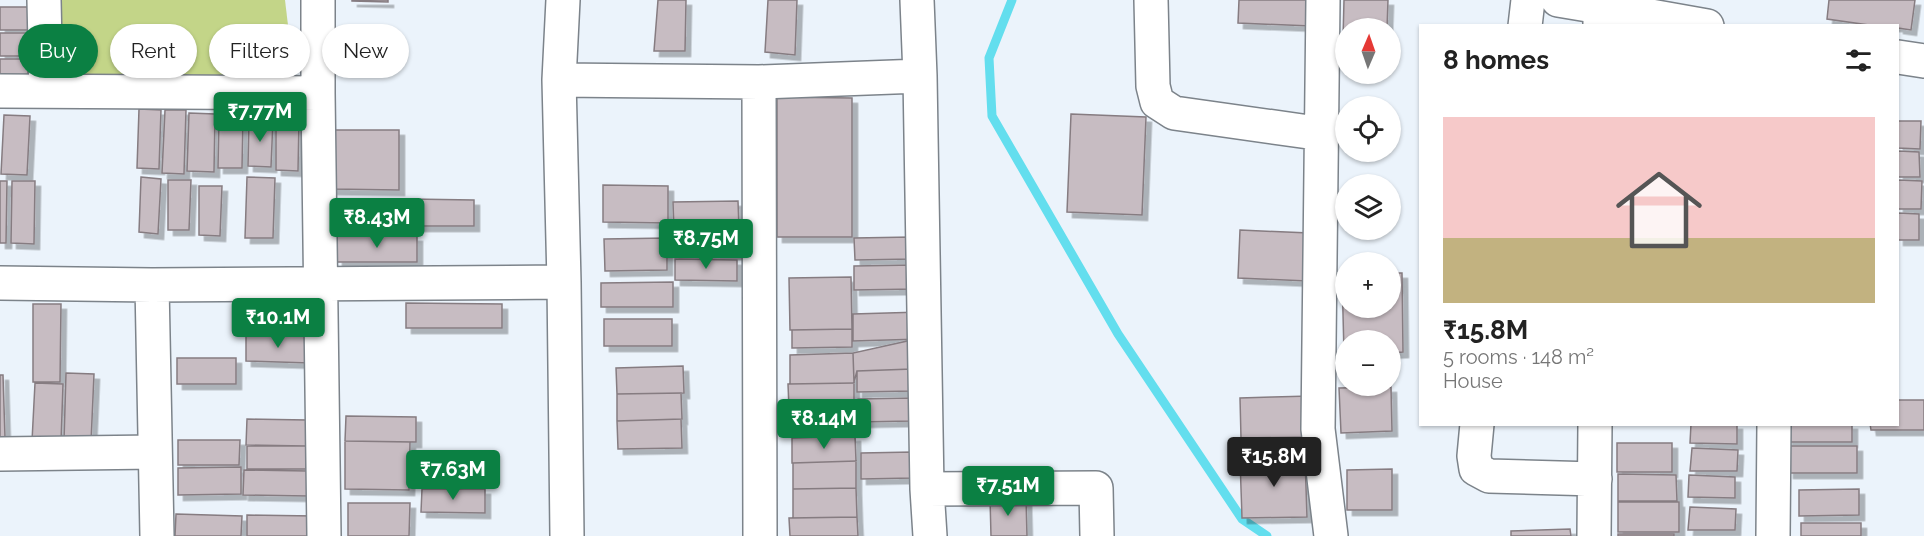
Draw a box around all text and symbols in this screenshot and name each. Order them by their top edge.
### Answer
north arrow [1335,18,1401,84]
map controls [1335,18,1401,396]
chip: Buy [18,24,98,78]
chip: Rent [110,24,197,78]
chip: Filters [209,24,310,78]
chip: New [322,24,409,78]
icon: filters [1842,44,1875,77]
text: 8 homes [1443,45,1549,75]
pin: ₹7.77M [211,92,309,143]
button: locate [1335,96,1401,162]
text: ₹7.77M [228,99,292,123]
icon: home [1605,156,1713,264]
button: layers [1335,174,1401,240]
pin: ₹8.43M [328,198,426,249]
text: ₹8.43M [343,205,411,229]
pin: ₹8.75M [657,219,755,270]
text: ₹8.75M [673,226,739,250]
button: + [1335,252,1401,318]
pin: ₹10.1M [229,298,327,349]
text: ₹10.1M [246,305,310,329]
text: ₹15.8M [1443,315,1528,345]
button: − [1335,330,1401,396]
text: 5 rooms · 148 m² [1443,345,1594,369]
text: House [1443,369,1503,393]
pin: ₹8.14M [775,399,873,450]
text: ₹8.14M [791,406,857,430]
pin: ₹15.8M [1225,437,1323,488]
text: ₹15.8M [1241,444,1307,468]
pin: ₹7.63M [404,450,502,501]
text: ₹7.63M [420,457,486,481]
pin: ₹7.51M [959,466,1057,517]
text: ₹7.51M [976,473,1040,497]

